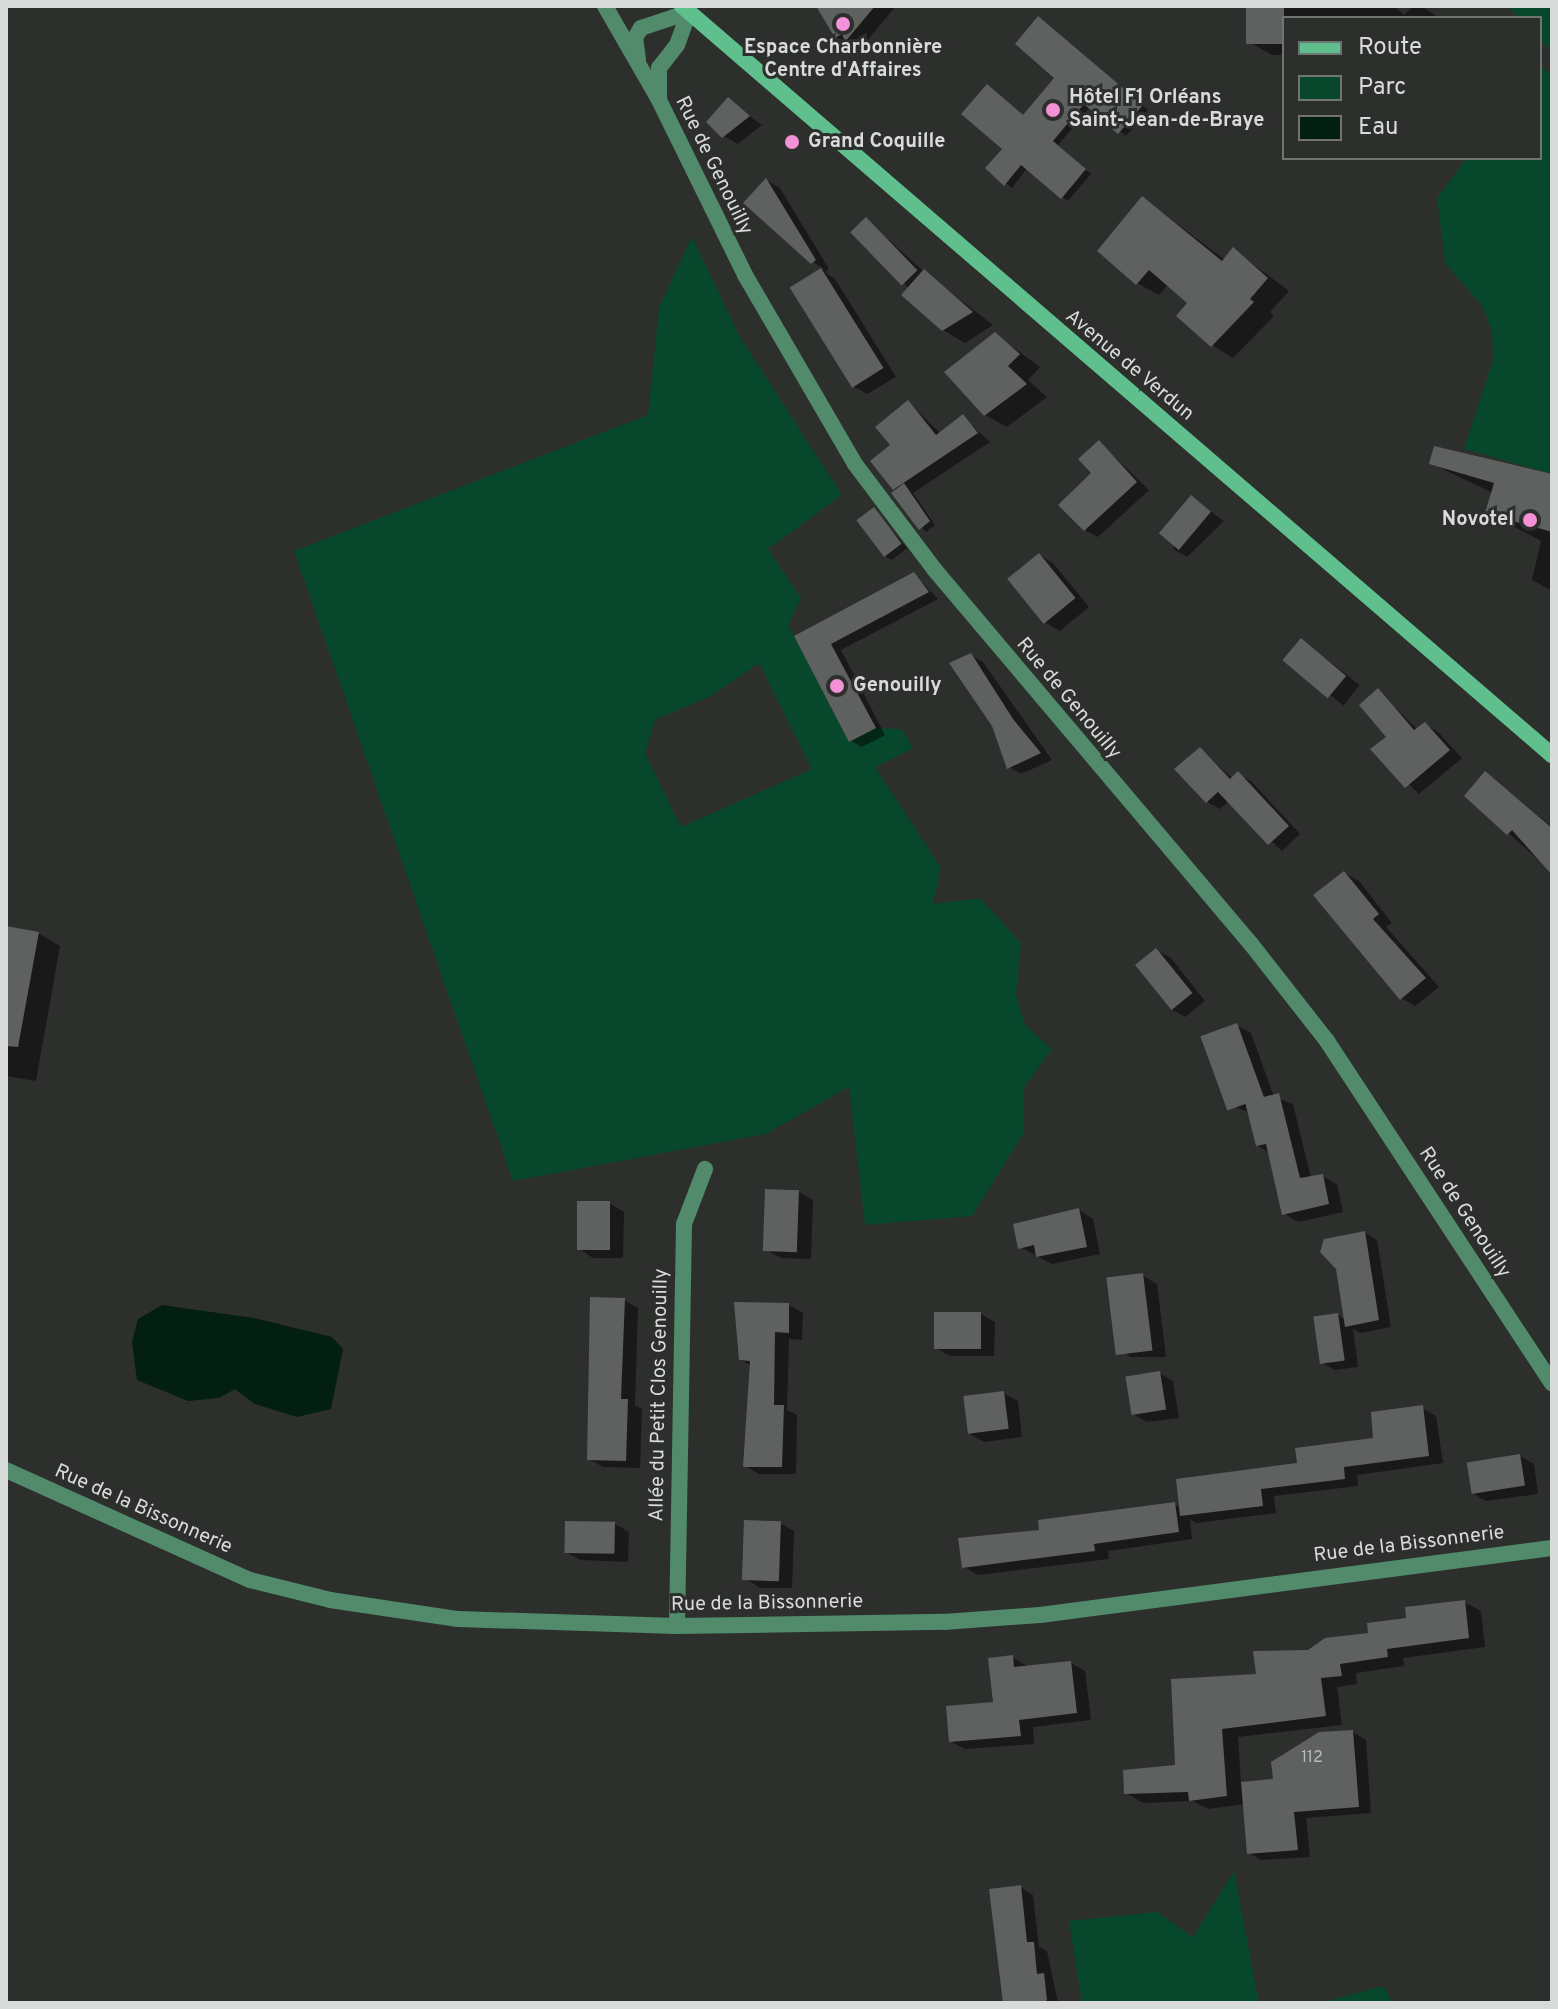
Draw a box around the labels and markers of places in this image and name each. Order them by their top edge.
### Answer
marker: Espace Charbonnière Centre d'Affaires [834,15,852,33]
place label: Espace Charbonnière Centre d'Affaires [744,36,942,83]
place label: Hôtel F1 Orléans Saint-Jean-de-Braye [1069,86,1264,133]
marker: Hôtel F1 Orléans Saint-Jean-de-Braye [1044,101,1062,119]
place label: Grand Coquille [808,130,945,154]
marker: Grand Coquille [783,133,801,151]
place label: Novotel [1442,508,1514,532]
marker: Novotel [1521,511,1539,529]
place label: Genouilly [853,674,942,698]
marker: Genouilly [828,677,846,695]

